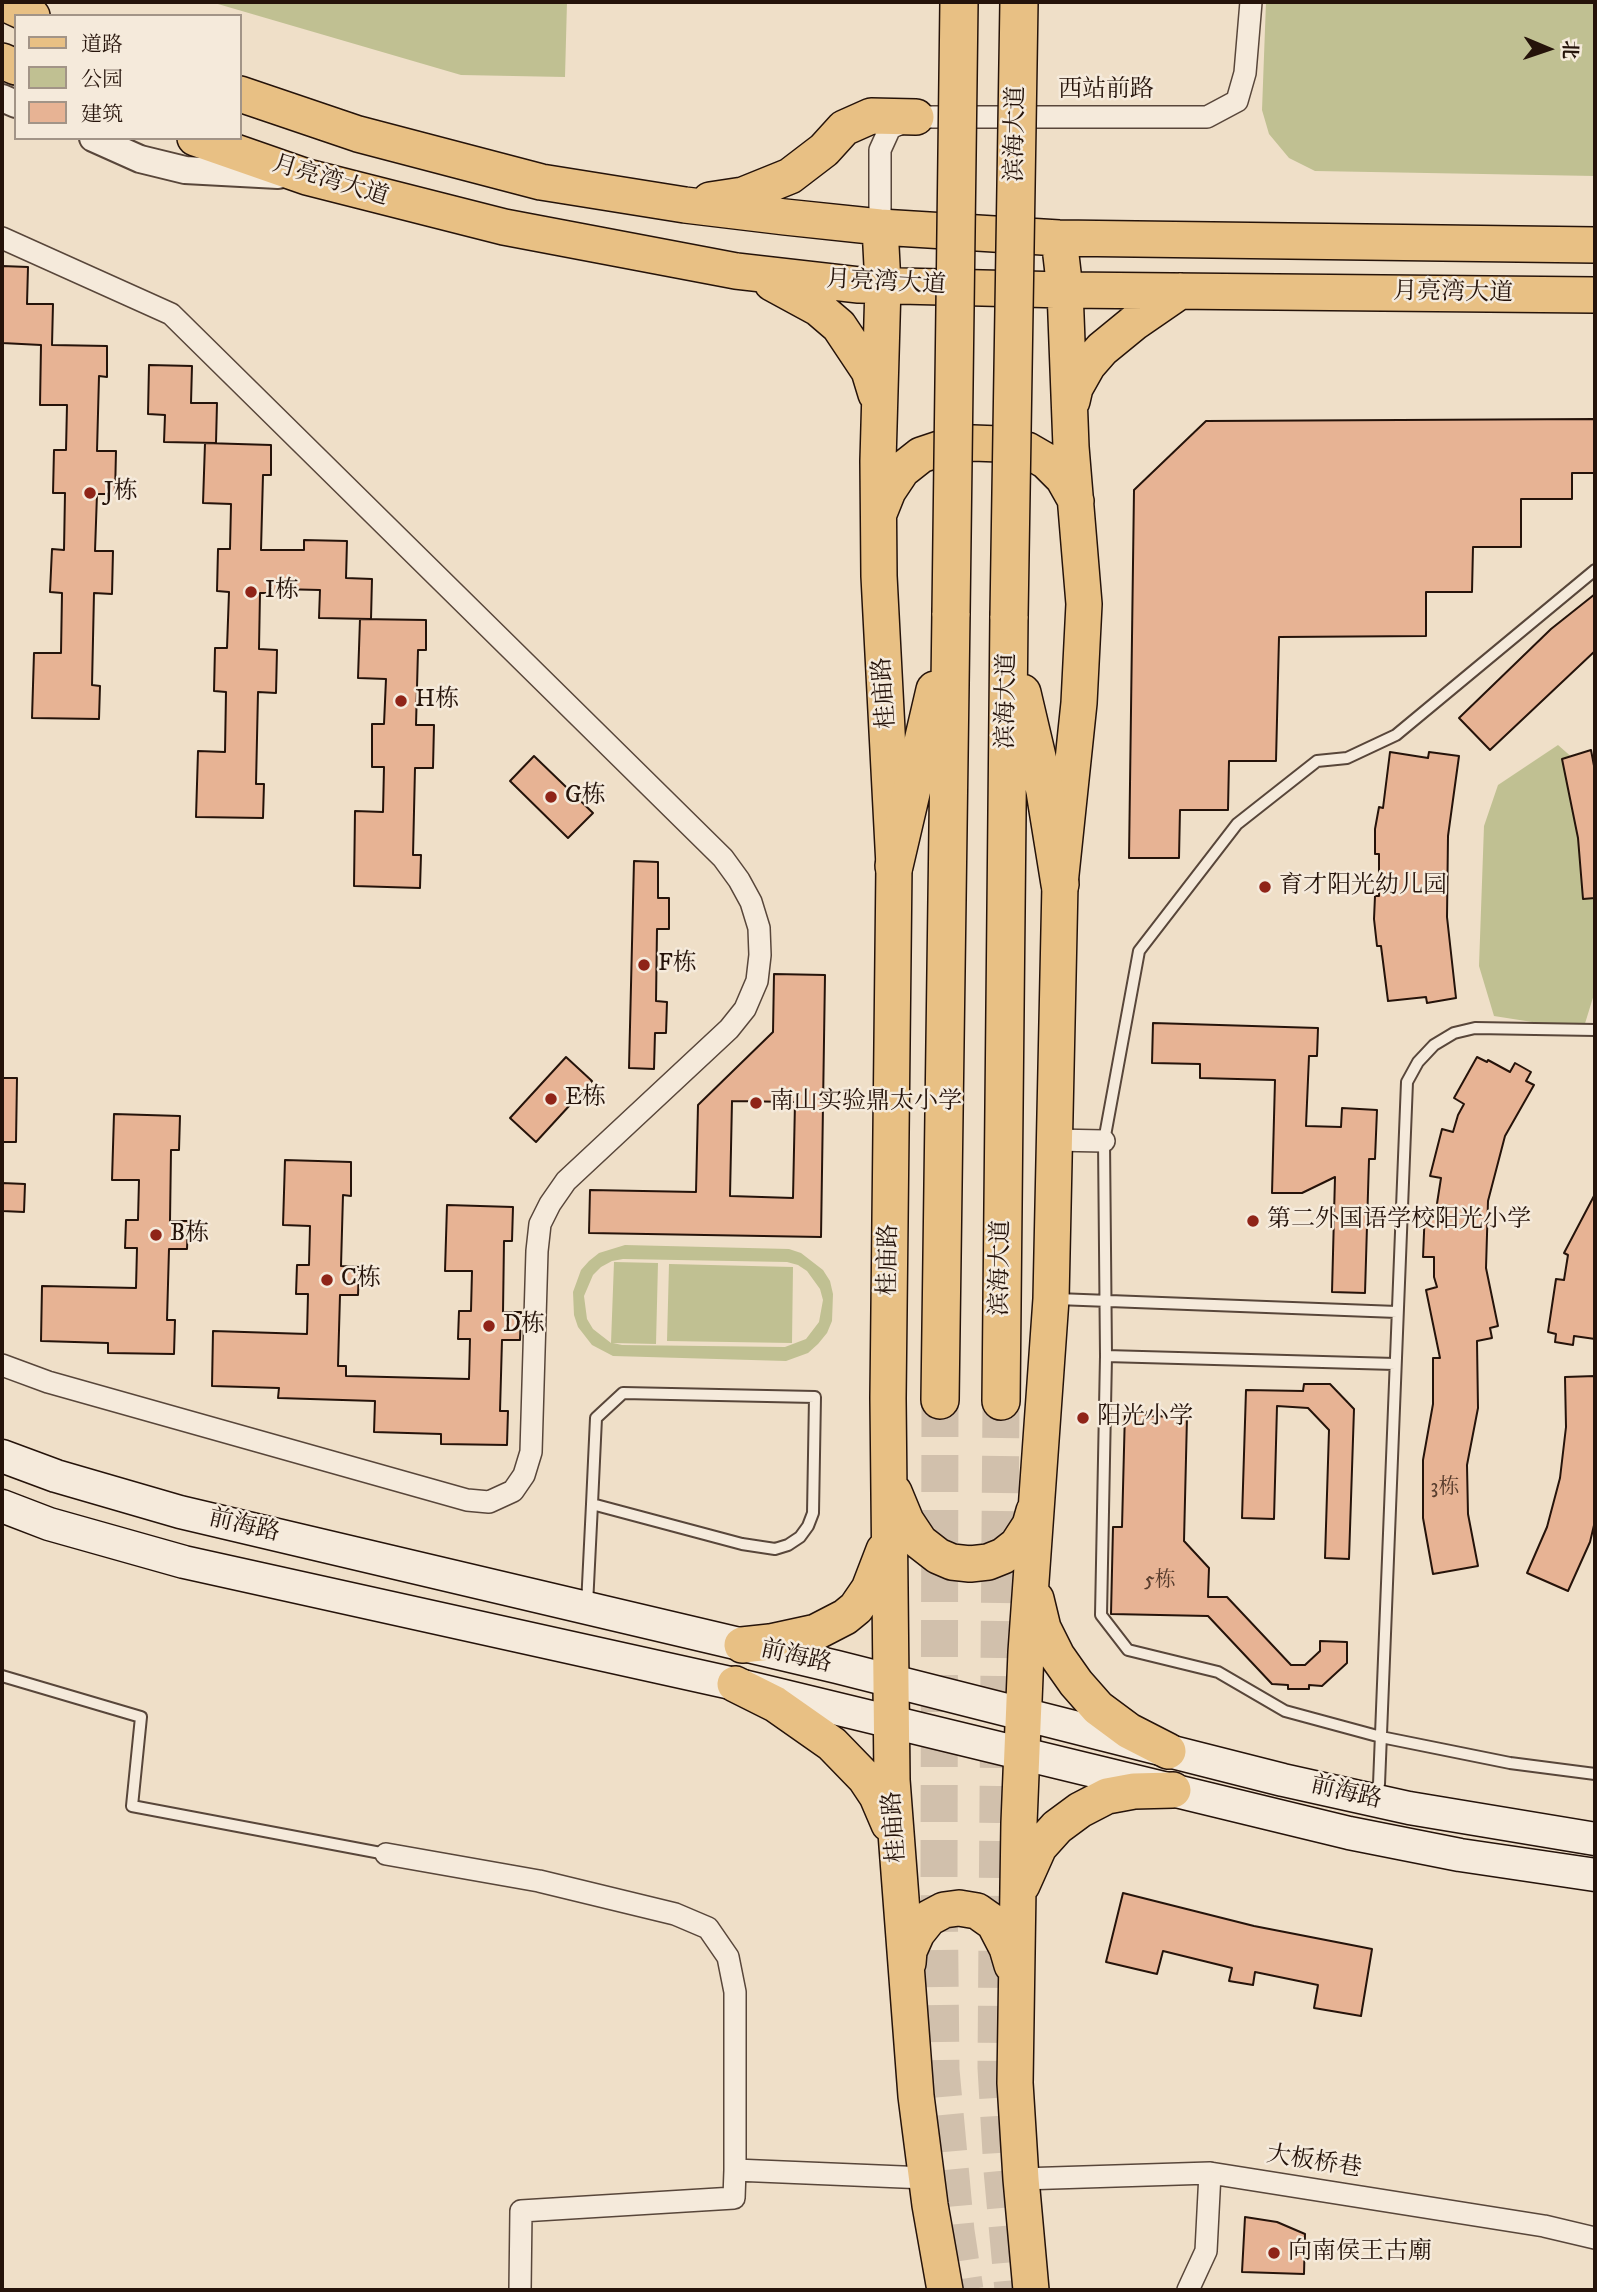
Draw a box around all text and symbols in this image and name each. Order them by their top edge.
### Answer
legend [14,14,242,140]
north arrow [1513,14,1583,84]
text: 道路 [81,32,123,58]
text: 北 [1558,40,1581,60]
text: 公园 [81,67,123,93]
street label: 西站前路 [1058,77,1154,105]
street label: 滨海大道 [1002,86,1032,182]
text: 建筑 [81,102,123,128]
street label: 月亮湾大道 [268,151,392,213]
street label: 月亮湾大道 [825,266,947,302]
street label: 月亮湾大道 [1393,279,1513,309]
place label: J栋 [104,479,138,507]
marker: J栋 [82,485,98,501]
place label: I栋 [265,578,299,606]
marker: I栋 [243,584,259,600]
street label: 滨海大道 [993,653,1023,749]
street label: 桂庙路 [869,656,903,730]
place label: H栋 [415,687,459,715]
marker: H栋 [393,693,409,709]
place label: G栋 [565,783,606,811]
marker: G栋 [543,789,559,805]
place label: 育才阳光幼儿园 [1279,873,1447,901]
marker: 育才阳光幼儿园 [1257,879,1273,895]
place label: F栋 [658,951,697,979]
marker: F栋 [636,957,652,973]
place label: E栋 [565,1085,606,1113]
place label: 南山实验鼎太小学 [770,1089,962,1117]
marker: E栋 [543,1091,559,1107]
marker: 南山实验鼎太小学 [748,1095,764,1111]
place label: 第二外国语学校阳光小学 [1267,1207,1531,1235]
marker: 第二外国语学校阳光小学 [1245,1213,1261,1229]
street label: 滨海大道 [987,1220,1017,1316]
place label: B栋 [170,1221,209,1249]
street label: 桂庙路 [875,1224,905,1296]
marker: B栋 [148,1227,164,1243]
place label: C栋 [341,1266,381,1294]
marker: C栋 [319,1272,335,1288]
place label: D栋 [503,1312,545,1340]
marker: D栋 [481,1318,497,1334]
place label: 阳光小学 [1097,1404,1193,1432]
marker: 阳光小学 [1075,1410,1091,1426]
house number: 3栋 [1431,1476,1459,1502]
street label: 前海路 [206,1505,282,1549]
house number: 5栋 [1144,1569,1176,1595]
street label: 前海路 [758,1636,834,1680]
street label: 前海路 [1308,1772,1384,1816]
street label: 桂庙路 [879,1790,913,1864]
street label: 大板桥巷 [1264,2141,1364,2185]
place label: 向南侯王古廟 [1288,2239,1432,2267]
marker: 向南侯王古廟 [1266,2245,1282,2261]

